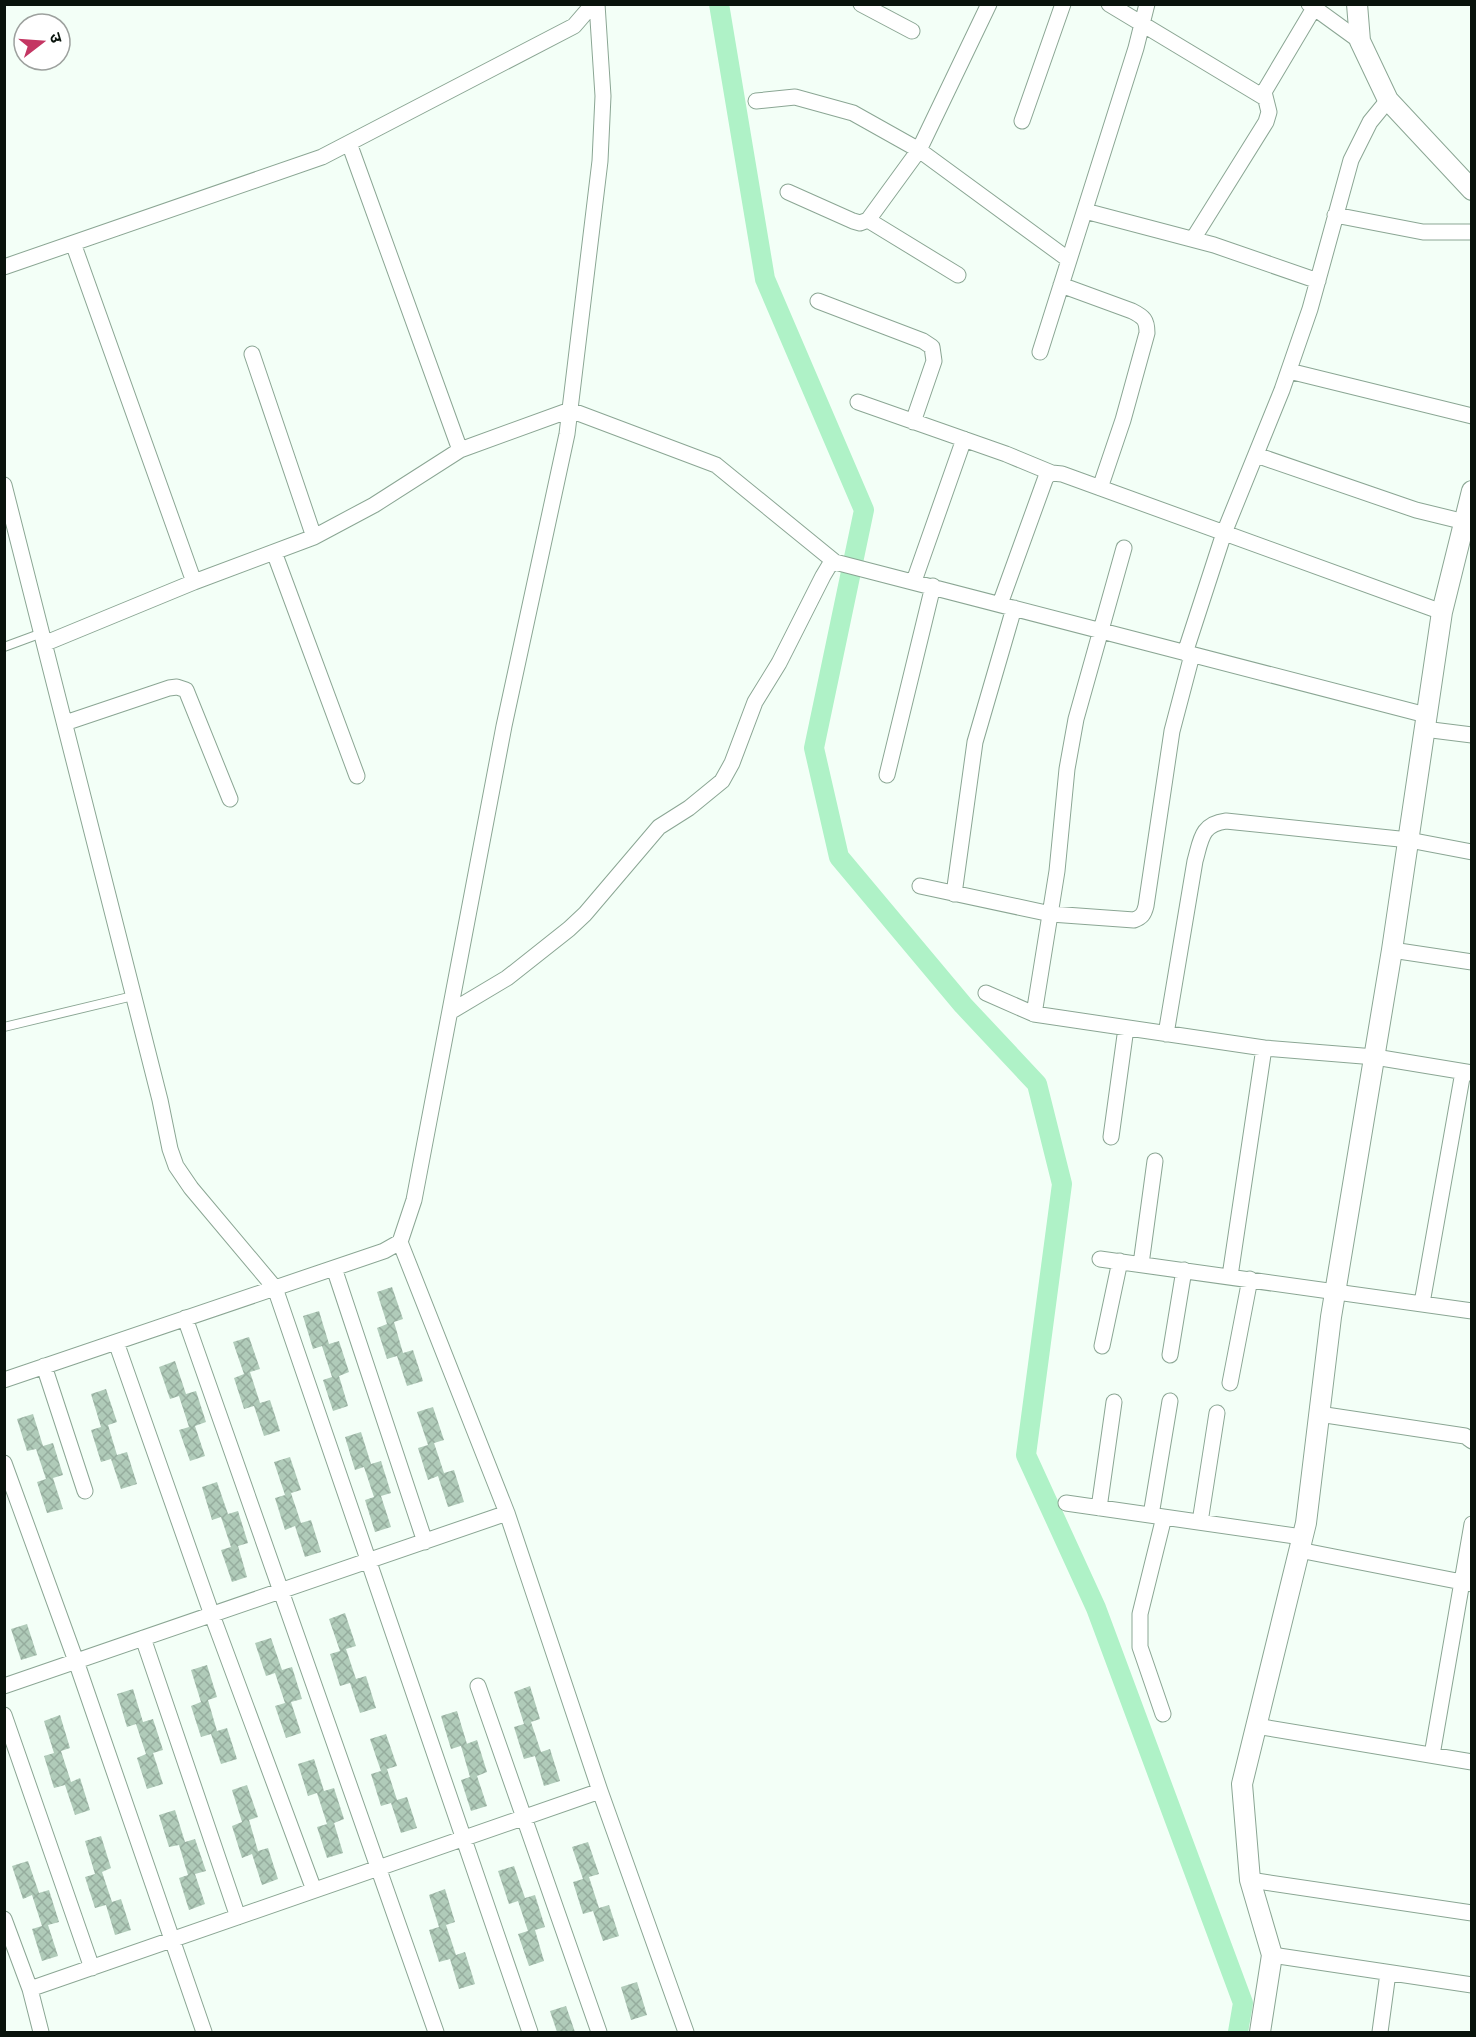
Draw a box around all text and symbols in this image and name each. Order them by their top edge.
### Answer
north arrow [12,12,72,72]
text: उ [46,31,66,45]

